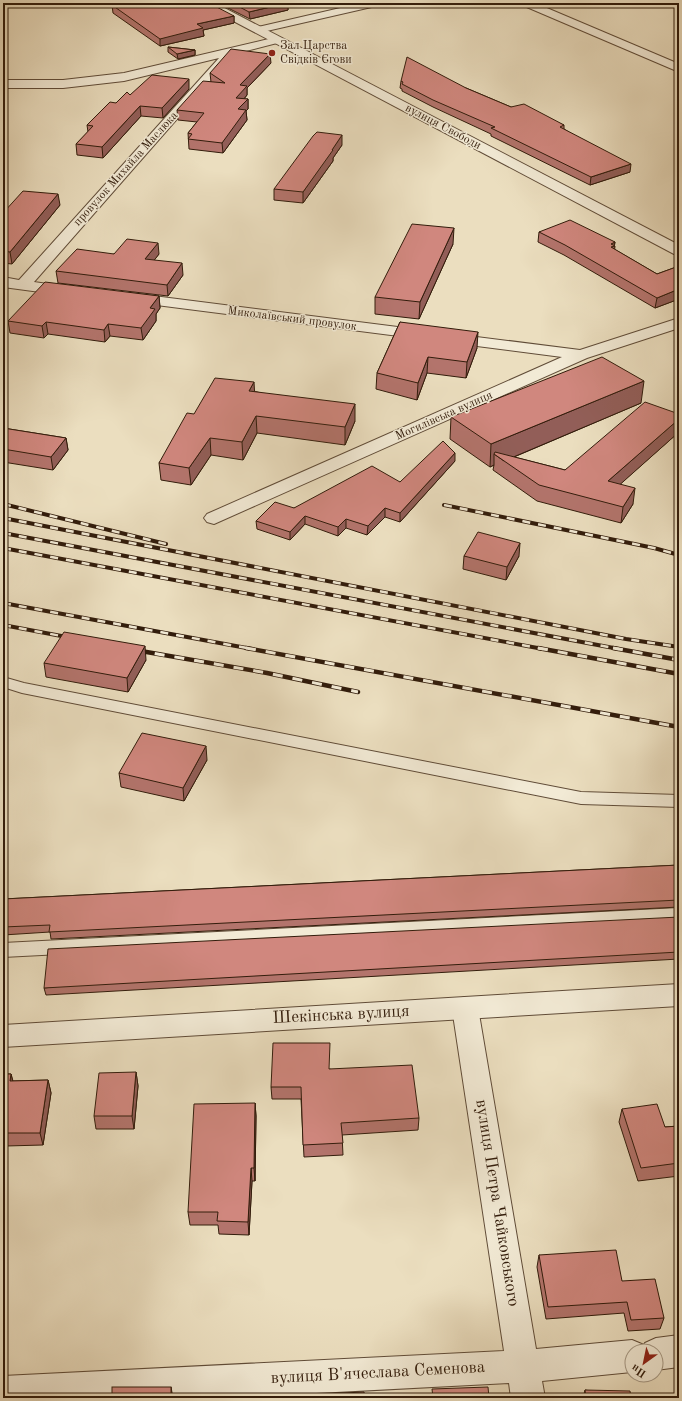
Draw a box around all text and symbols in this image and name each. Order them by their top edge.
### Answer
place label: Зал Царства Свідків Єгови [280,40,352,66]
marker: Зал Царства Свідків Єгови [267,48,277,58]
street label: вулиця Свободи [403,102,483,152]
street label: провулок Михайла Маслюка [72,109,180,228]
street label: Миколаївський провулок [227,305,357,333]
street label: Могилівська вулиця [393,388,494,443]
street label: Шекінська вулиця [272,1003,410,1027]
street label: вулиця Петра Чайковського [472,1098,522,1308]
north arrow [624,1343,664,1383]
street label: вулиця В'ячеслава Семенова [270,1359,486,1387]
text: Пн [630,1361,649,1379]

